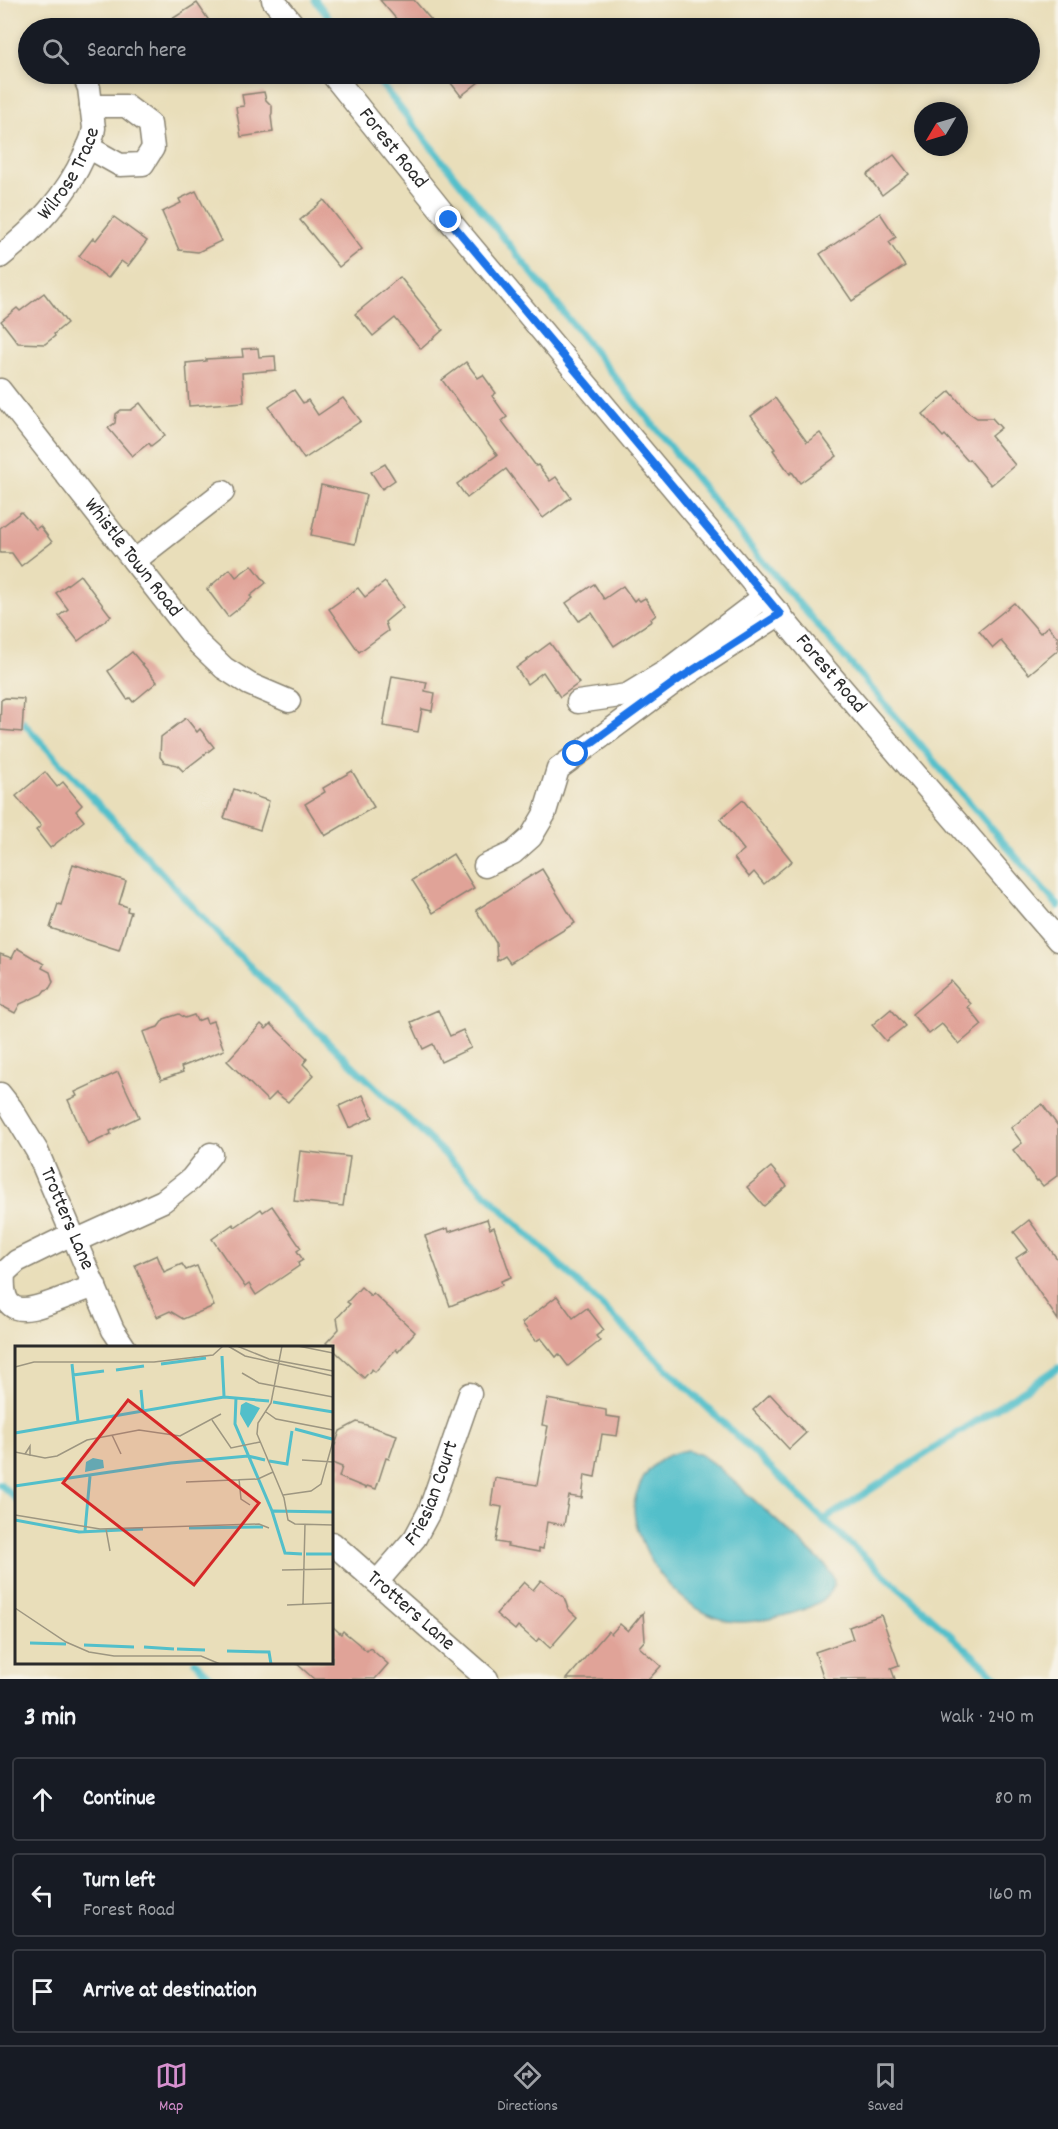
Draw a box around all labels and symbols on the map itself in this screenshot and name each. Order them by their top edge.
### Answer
street label: Forest Road [350,102,434,196]
north arrow [914,102,968,156]
street label: Wilrose Trace [31,125,109,228]
route end [435,206,461,232]
street label: Whistle Town Road [76,492,188,625]
street label: Forest Road [787,628,873,721]
route start [562,740,588,766]
street label: Trotters Lane [31,1163,101,1275]
inset map [15,1346,333,1664]
street label: Friesian Court [398,1437,468,1554]
street label: Trotters Lane [359,1564,461,1659]

